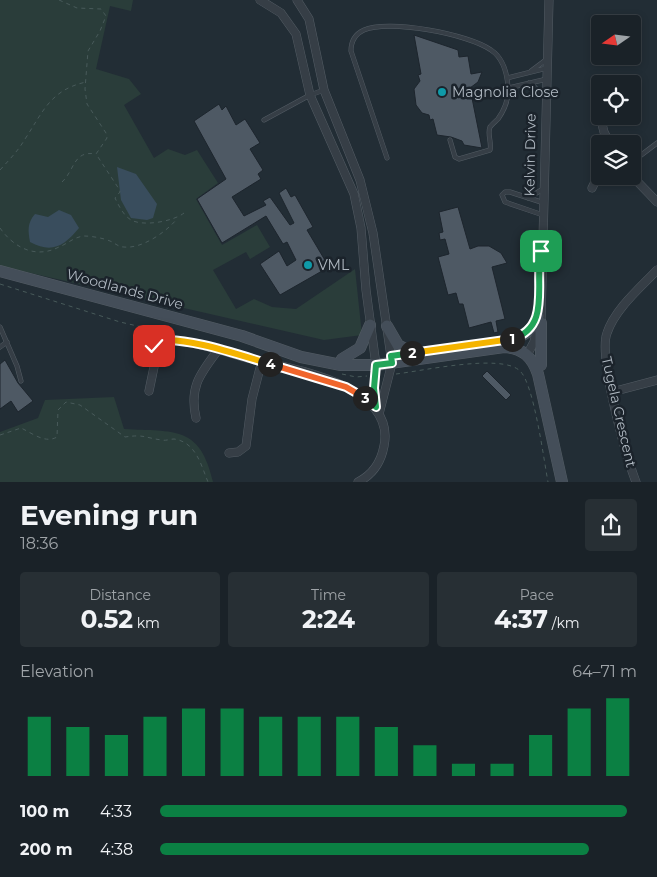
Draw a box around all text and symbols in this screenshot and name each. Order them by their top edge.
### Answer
north arrow [591,15,641,65]
map controls [591,15,641,185]
button: locate [591,75,641,125]
place label: Magnolia Close [452,83,559,101]
marker: Magnolia Close [436,86,448,98]
street label: Kelvin Drive [520,113,540,197]
button: layers [591,135,641,185]
pin [520,230,562,272]
icon: arrive [527,237,555,265]
place label: VML [318,256,350,274]
marker: VML [302,259,314,271]
street label: Woodlands Drive [65,265,185,313]
pin [133,325,175,367]
pin: 1 [500,326,524,352]
text: 1 [510,330,515,348]
icon: check [140,332,168,360]
pin: 2 [400,340,424,366]
text: 2 [408,344,417,362]
pin: 4 [258,352,282,376]
text: 4 [266,355,275,373]
street label: Tugela Crescent [598,355,641,469]
pin: 3 [352,386,378,410]
text: 3 [361,389,370,407]
text: Evening run [20,498,198,532]
button: share [585,499,637,551]
text: 18:36 [20,534,58,553]
text: Distance [89,586,151,604]
text: Time [311,586,346,604]
text: Pace [520,586,554,604]
text: 0.52 [80,604,133,634]
text: 2:24 [302,604,355,634]
text: 4:37 [494,604,548,634]
text: km [133,614,160,632]
text: /km [548,614,580,632]
text: Elevation [20,662,94,681]
text: 64–71 m [572,662,637,681]
text: 100 m [20,802,69,821]
text: 4:33 [100,802,132,821]
text: 200 m [20,840,72,859]
text: 4:38 [100,840,133,859]

